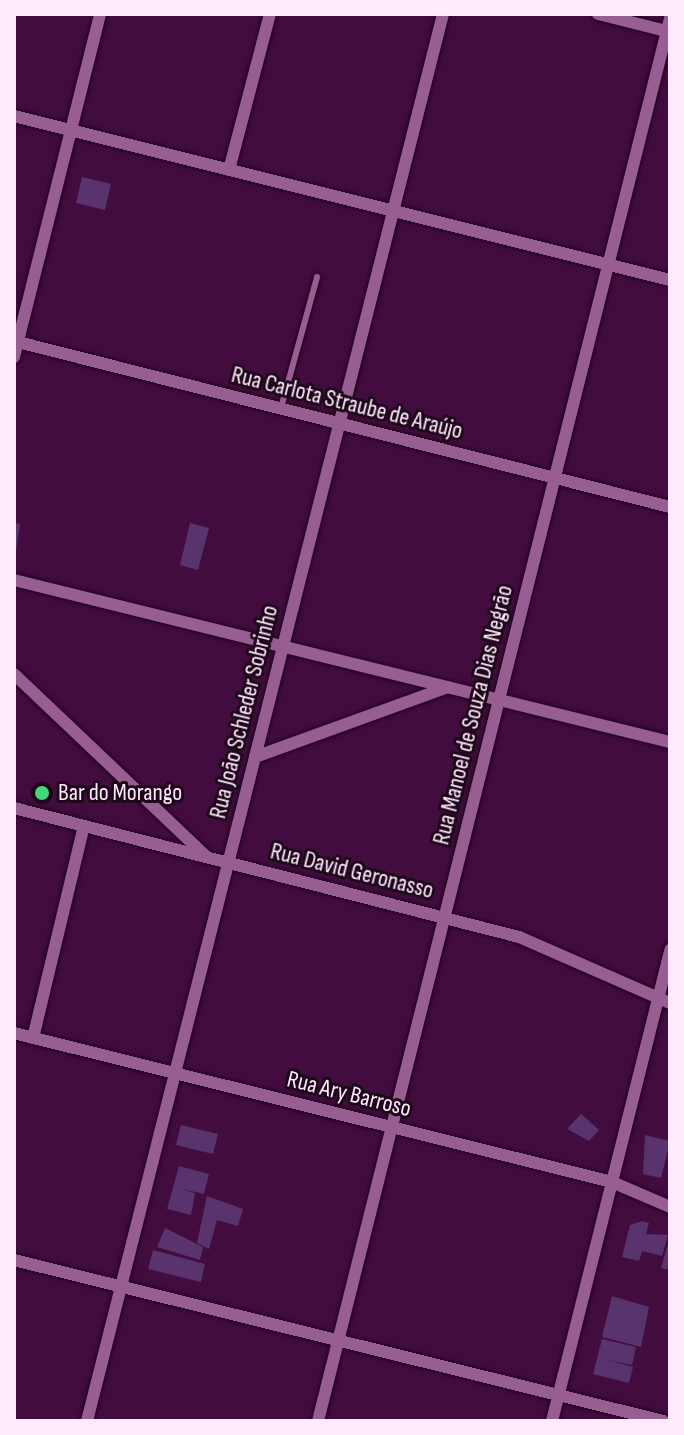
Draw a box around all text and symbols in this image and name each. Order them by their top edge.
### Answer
street label: Rua Carlota Straube de Araújo [228,360,466,446]
street label: Rua Manoel de Souza Dias Negrão [427,582,519,848]
street label: Rua João Schleder Sobrinho [204,602,284,822]
place label: Bar do Morango [58,779,182,807]
marker: Bar do Morango [33,784,51,802]
street label: Rua David Geronasso [267,837,437,905]
street label: Rua Ary Barroso [284,1065,414,1123]

